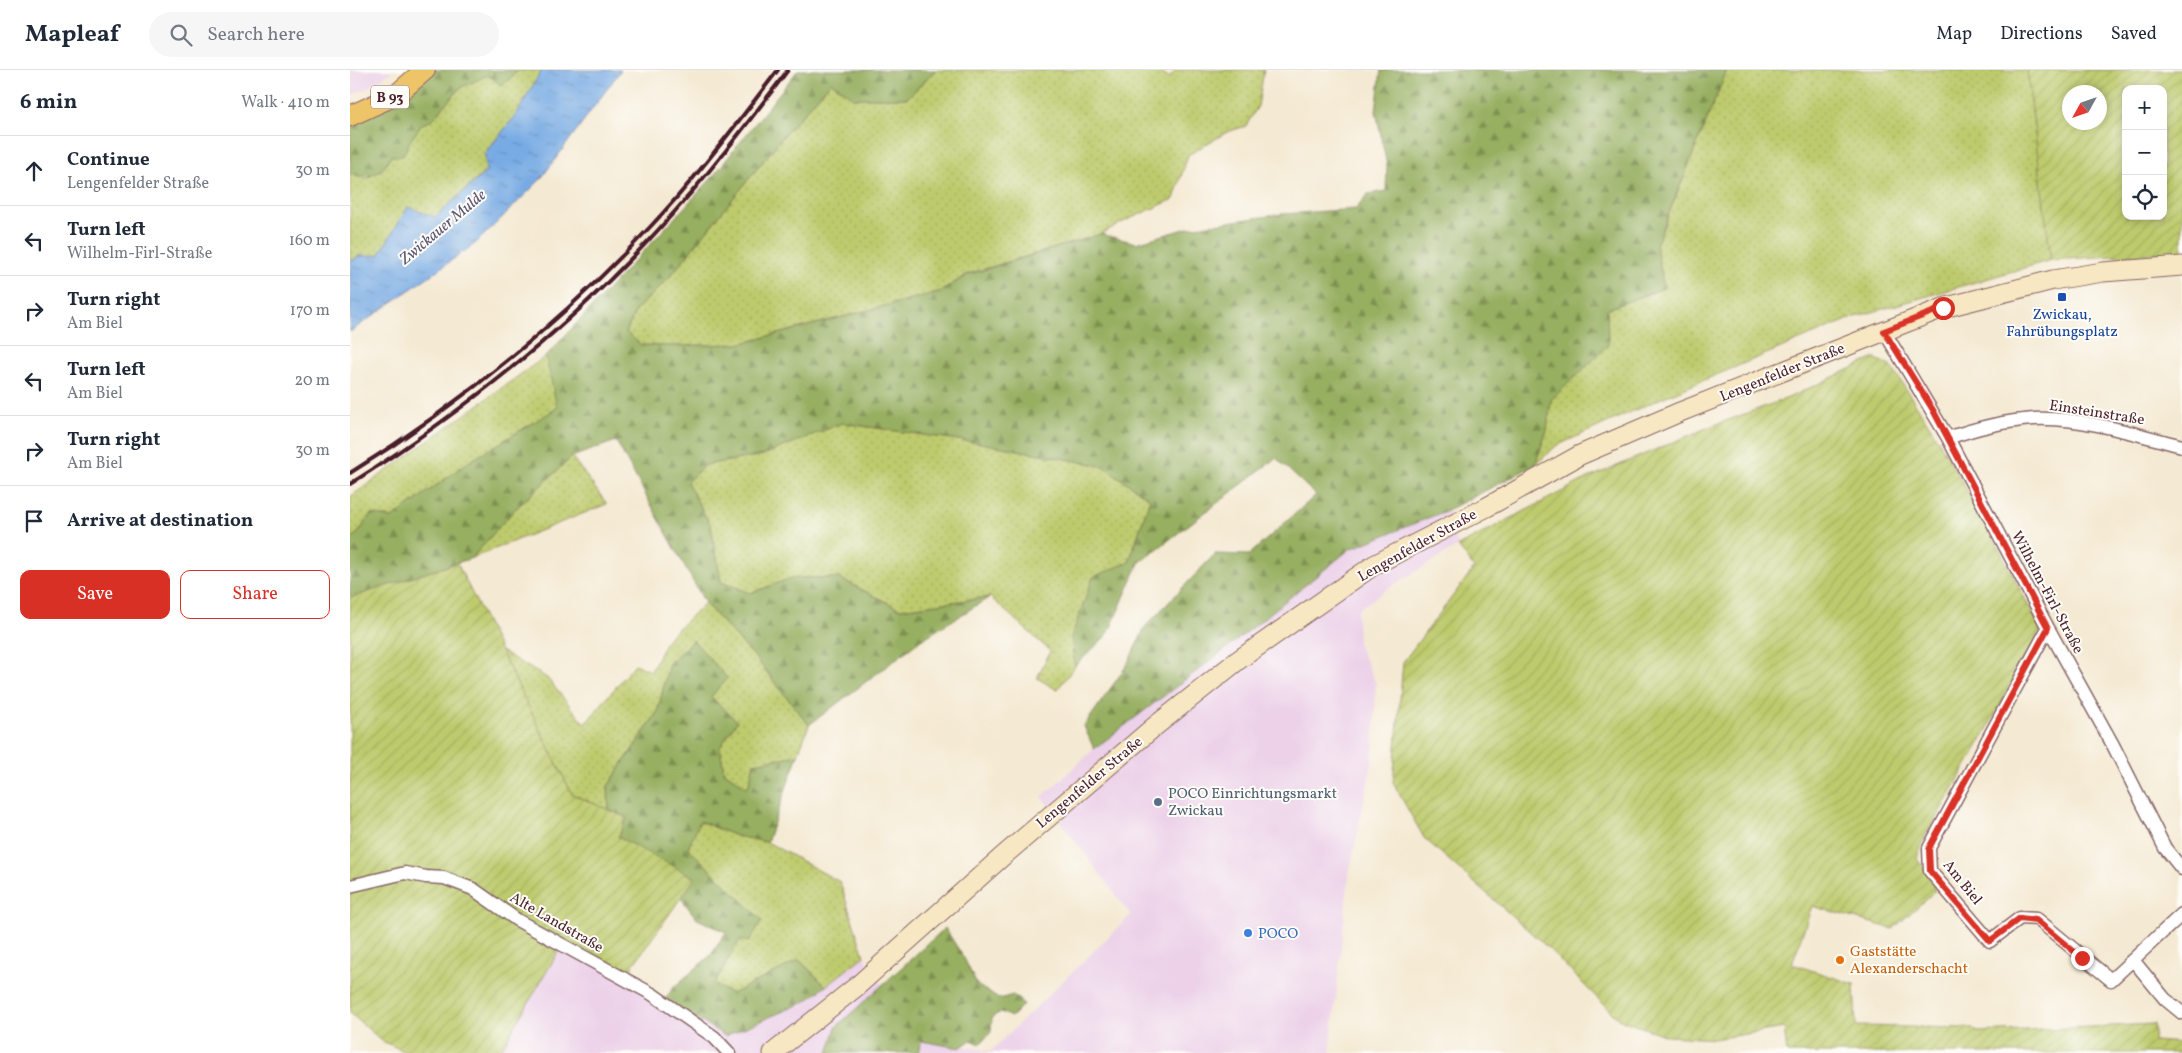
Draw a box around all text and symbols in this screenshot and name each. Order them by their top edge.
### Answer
search box [149,12,499,57]
text: Mapleaf [25,18,119,52]
icon: search [167,21,195,49]
text: Search here [207,22,305,48]
text: Map [1936,22,1972,47]
text: Directions [2000,22,2083,47]
text: Saved [2111,22,2157,47]
north arrow [2062,85,2107,130]
map controls [2122,85,2167,220]
button: + [2122,85,2167,130]
road number: B 93 [371,86,409,108]
text: 6 min [20,88,77,117]
text: Walk · 410 m [241,92,330,114]
button: − [2122,130,2167,175]
text: Continue [67,147,150,173]
icon: ahead [20,157,48,185]
text: 30 m [295,160,330,182]
text: Lengenfelder Straße [67,173,209,195]
button: locate [2122,175,2167,220]
water label: Zwickauer Mulde [395,185,491,271]
text: Turn left [67,217,146,243]
icon: left [20,227,48,255]
text: 160 m [289,230,330,252]
text: Wilhelm-Firl-Straße [67,243,212,265]
text: Turn right [67,287,160,313]
marker: Zwickau, Fahrübungsplatz [2056,291,2068,303]
icon: right [20,297,48,325]
route start [1932,297,1955,320]
text: 170 m [290,300,330,322]
place label: Zwickau, Fahrübungsplatz [2006,305,2118,343]
text: Am Biel [67,313,123,335]
street label: Lengenfelder Straße [1717,339,1848,408]
text: Turn left [67,357,146,383]
icon: left [20,367,48,395]
text: 20 m [295,370,330,392]
text: Am Biel [67,383,123,405]
street label: Einsteinstraße [2048,396,2146,431]
text: Turn right [67,427,160,453]
icon: right [20,437,48,465]
text: 30 m [295,440,330,462]
text: Am Biel [67,453,123,475]
street label: Lengenfelder Straße [1354,505,1481,588]
icon: arrive [20,507,48,535]
text: Arrive at destination [67,508,253,534]
street label: Wilhelm-Firl-Straße [2005,528,2088,658]
button: Save [20,570,170,619]
button: Share [180,570,330,619]
street label: Lengenfelder Straße [1032,732,1148,834]
place label: POCO Einrichtungsmarkt Zwickau [1168,784,1337,822]
marker: POCO Einrichtungsmarkt Zwickau [1152,796,1164,808]
street label: Am Biel [1937,856,1986,910]
street label: Alte Landstraße [505,888,607,959]
place label: POCO [1258,924,1298,945]
marker: POCO [1242,927,1254,939]
place label: Gaststätte Alexanderschacht [1850,942,1968,980]
route end [2071,947,2094,970]
marker: Gaststätte Alexanderschacht [1834,954,1846,966]

